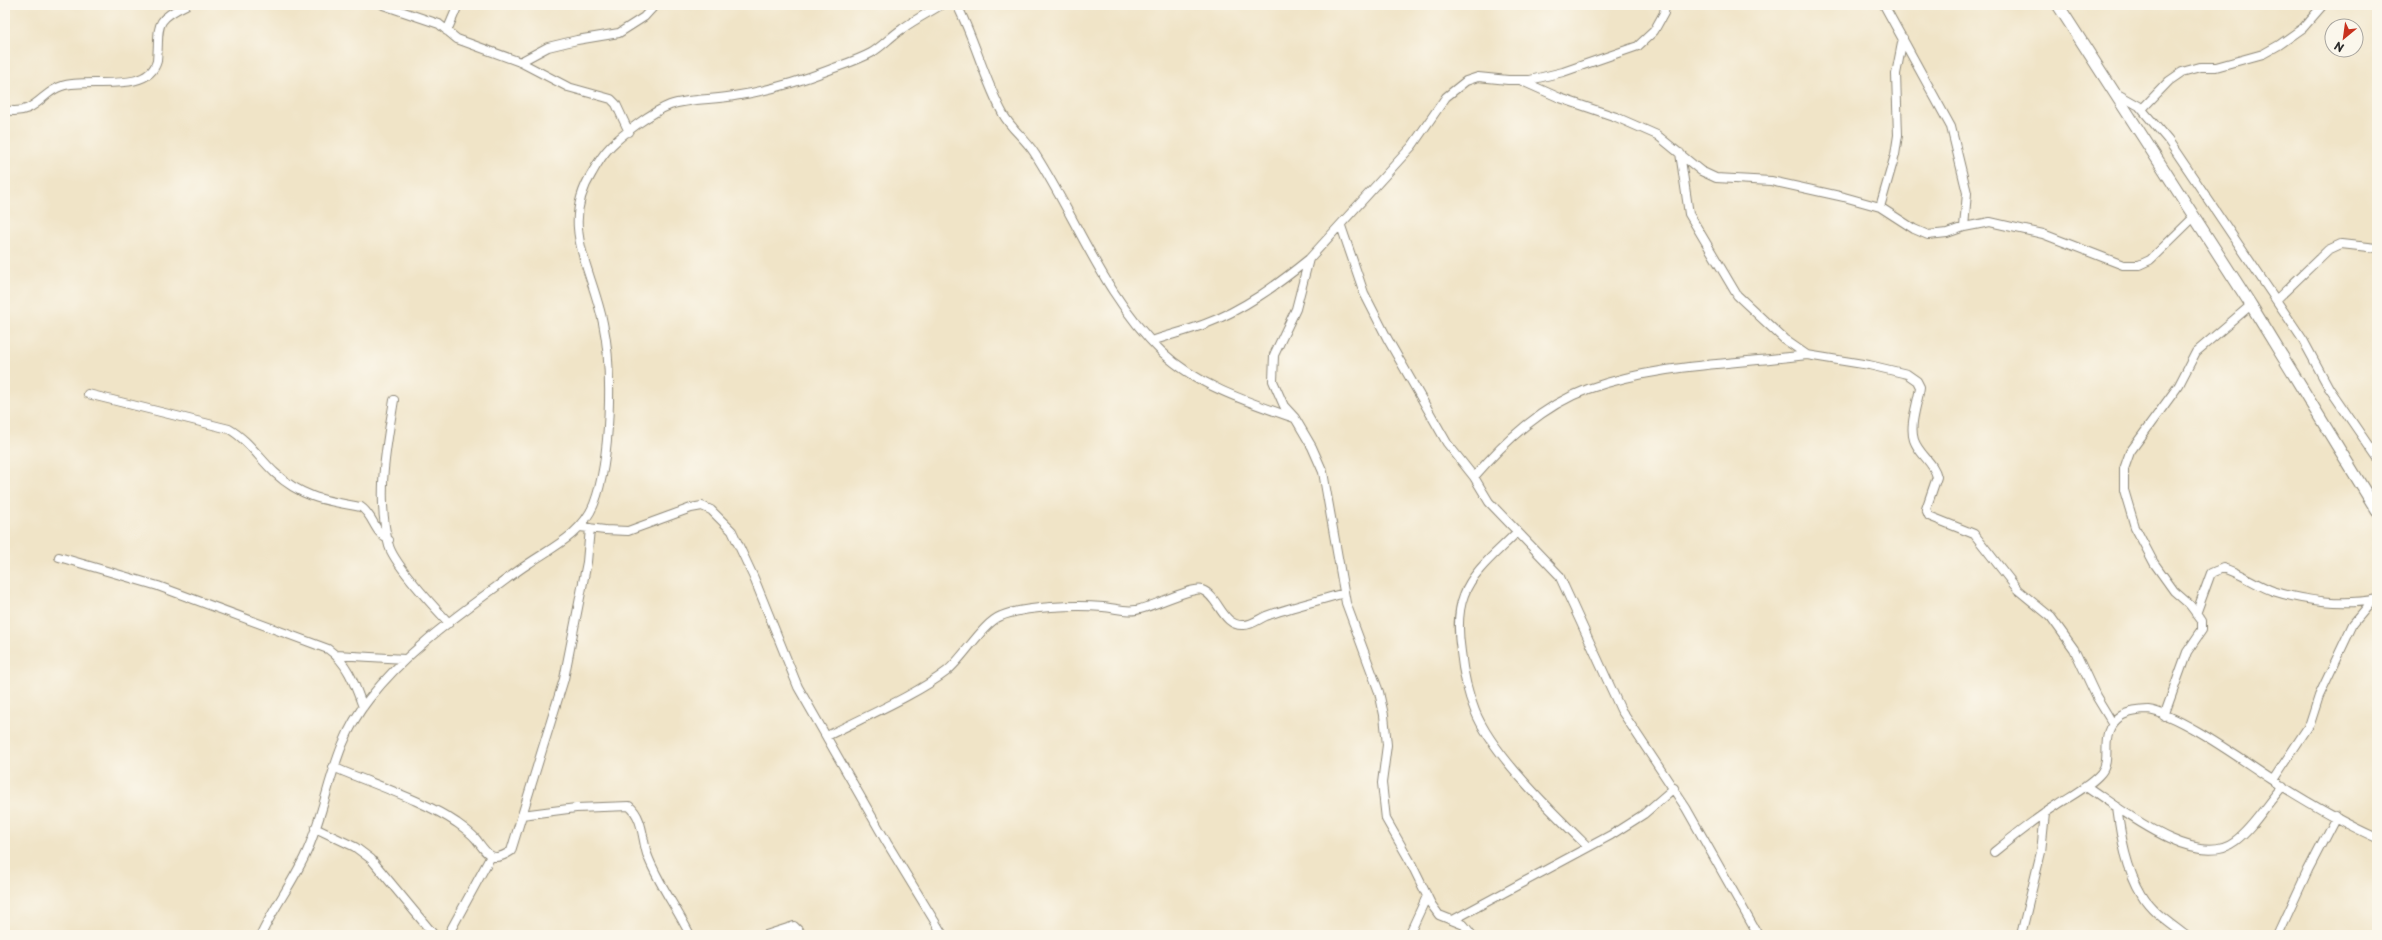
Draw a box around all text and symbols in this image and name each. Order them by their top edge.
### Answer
north arrow [2324,18,2364,58]
text: N [2331,37,2347,57]

